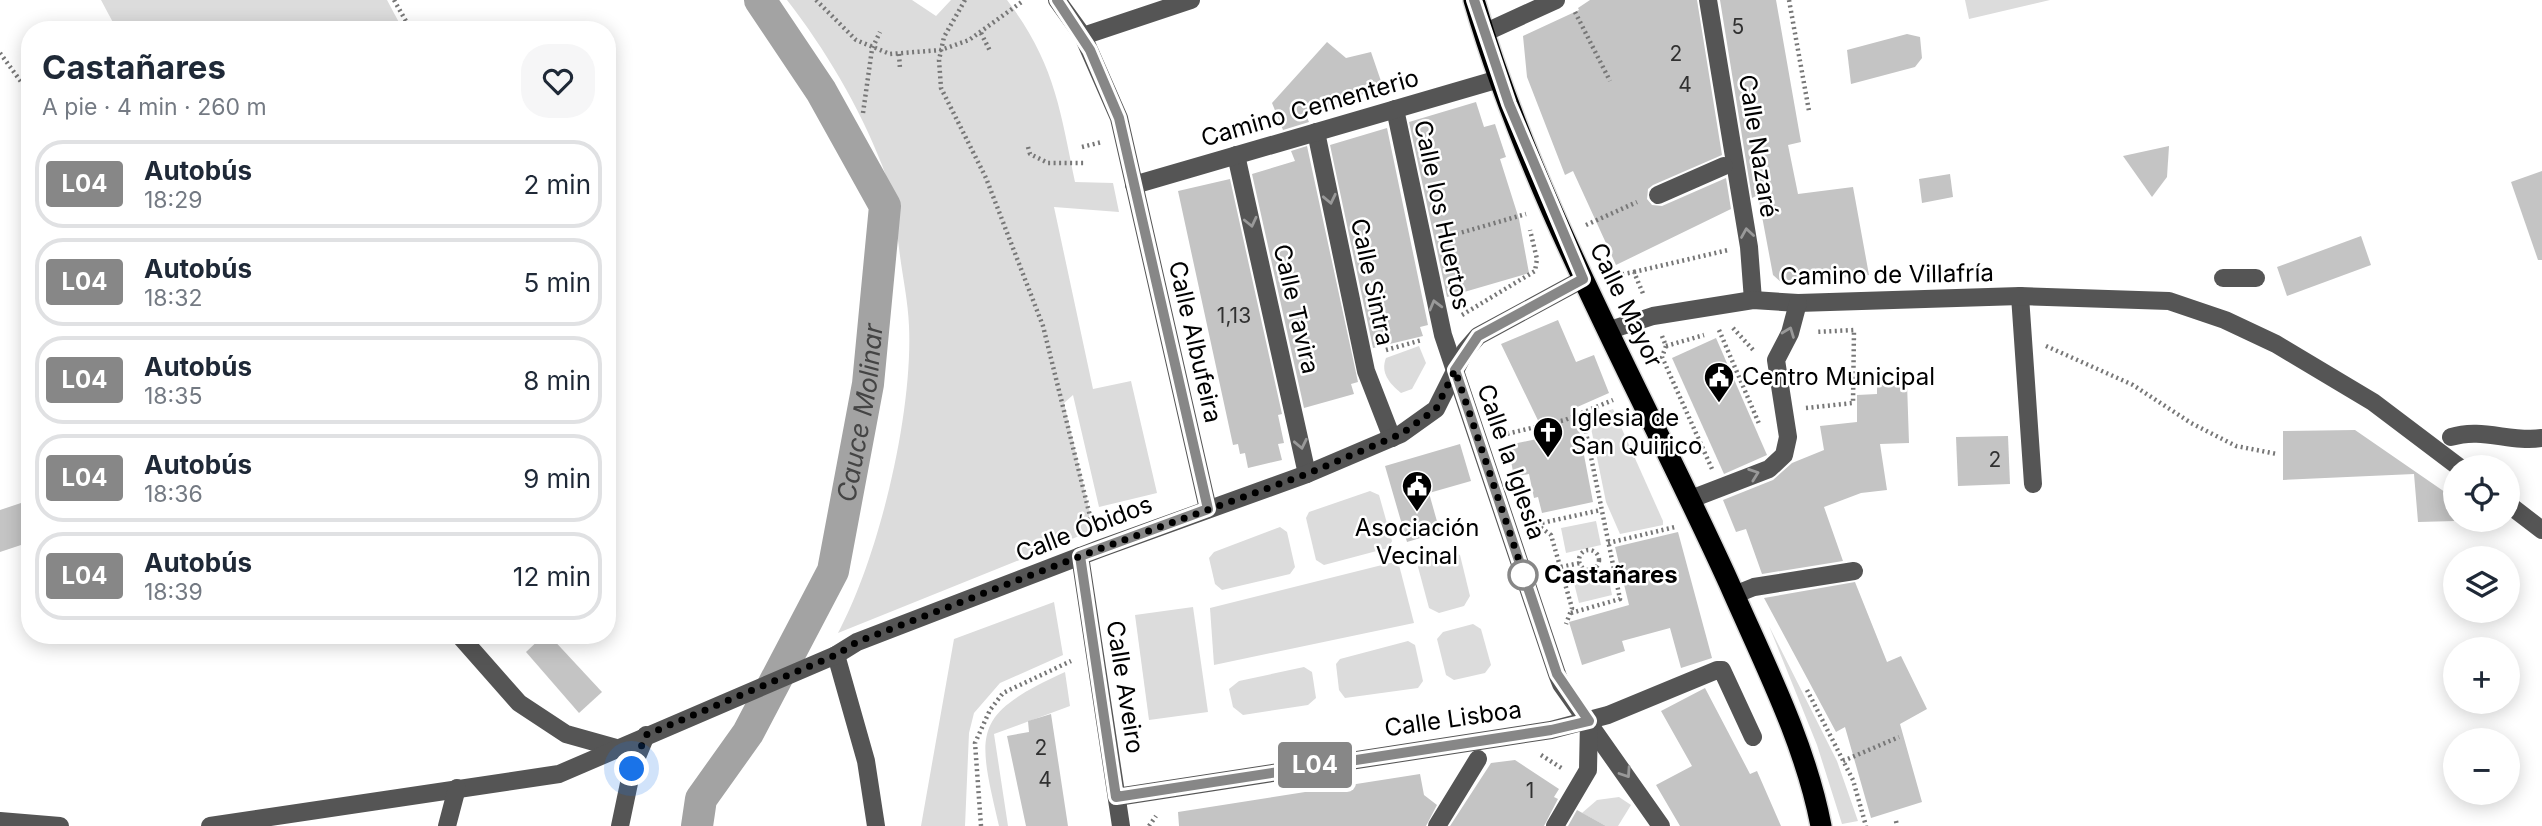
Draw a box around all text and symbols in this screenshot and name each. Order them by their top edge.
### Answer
house number: 5 [1732,14,1744,39]
house number: 2 [1670,41,1682,66]
button: heart [521,44,595,118]
text: Castañares [42,47,226,87]
street label: Camino Cementerio [1198,63,1422,152]
house number: 4 [1678,72,1692,97]
street label: Calle Nazaré [1733,72,1784,219]
text: A pie · 4 min · 260 m [42,93,267,121]
street label: Calle los Huertos [1408,117,1477,312]
text: Autobús [144,155,252,186]
text: L04 [62,169,107,198]
text: 2 min [523,169,591,200]
text: 18:29 [144,186,203,214]
one-way arrow [1321,193,1336,205]
one-way arrow [1243,216,1257,228]
street label: Calle Sintra [1345,216,1400,348]
one-way arrow [1740,227,1755,238]
street label: Calle Mayor [1584,238,1669,372]
street label: Calle Tavira [1268,241,1325,376]
text: Autobús [144,253,252,284]
street label: Calle Albufeira [1163,258,1228,426]
street label: Camino de Villafría [1780,258,1994,291]
text: L04 [62,267,107,296]
text: 5 min [523,267,591,298]
text: 18:32 [144,284,202,312]
one-way arrow [1429,299,1443,311]
house number: 1,13 [1217,303,1251,328]
water label: Cauce Molinar [830,321,889,504]
one-way arrow [1781,327,1795,339]
text: Autobús [144,351,252,382]
public building icon: Centro Municipal [1702,360,1736,404]
place label: Centro Municipal [1742,362,1935,391]
text: L04 [62,365,107,394]
text: 8 min [523,365,591,396]
street label: Calle la Iglesia [1471,380,1552,543]
text: 18:35 [144,382,202,410]
place label: Iglesia de San Quirico [1571,403,1702,460]
church icon: Iglesia de San Quirico [1531,415,1565,459]
one-way arrow [1293,438,1307,450]
house number: 2 [1989,447,2001,472]
text: Autobús [144,449,252,480]
map controls [2443,455,2520,805]
button: locate [2443,455,2520,532]
text: L04 [62,463,107,492]
text: 9 min [523,463,591,494]
one-way arrow [1748,468,1760,482]
public building icon: Asociación Vecinal [1400,469,1434,513]
text: 18:36 [144,480,203,508]
street label: Calle Óbidos [1011,489,1156,568]
place label: Asociación Vecinal [1355,513,1479,570]
button: layers [2443,546,2520,623]
text: Autobús [144,547,252,578]
marker: Castañares [1508,560,1538,590]
place label: Castañares [1544,560,1678,589]
text: L04 [62,561,107,590]
text: 12 min [513,561,591,592]
text: 18:39 [144,578,203,606]
street label: Calle Aveiro [1101,618,1150,755]
button: + [2443,637,2520,714]
street label: Calle Lisboa [1382,695,1523,742]
button: − [2443,728,2520,805]
house number: 2 [1035,735,1047,760]
line badge: L04 [1275,742,1355,788]
text: L04 [1292,750,1338,779]
your location [614,751,649,786]
one-way arrow [1618,765,1631,778]
house number: 4 [1038,767,1052,792]
house number: 1 [1526,778,1534,803]

